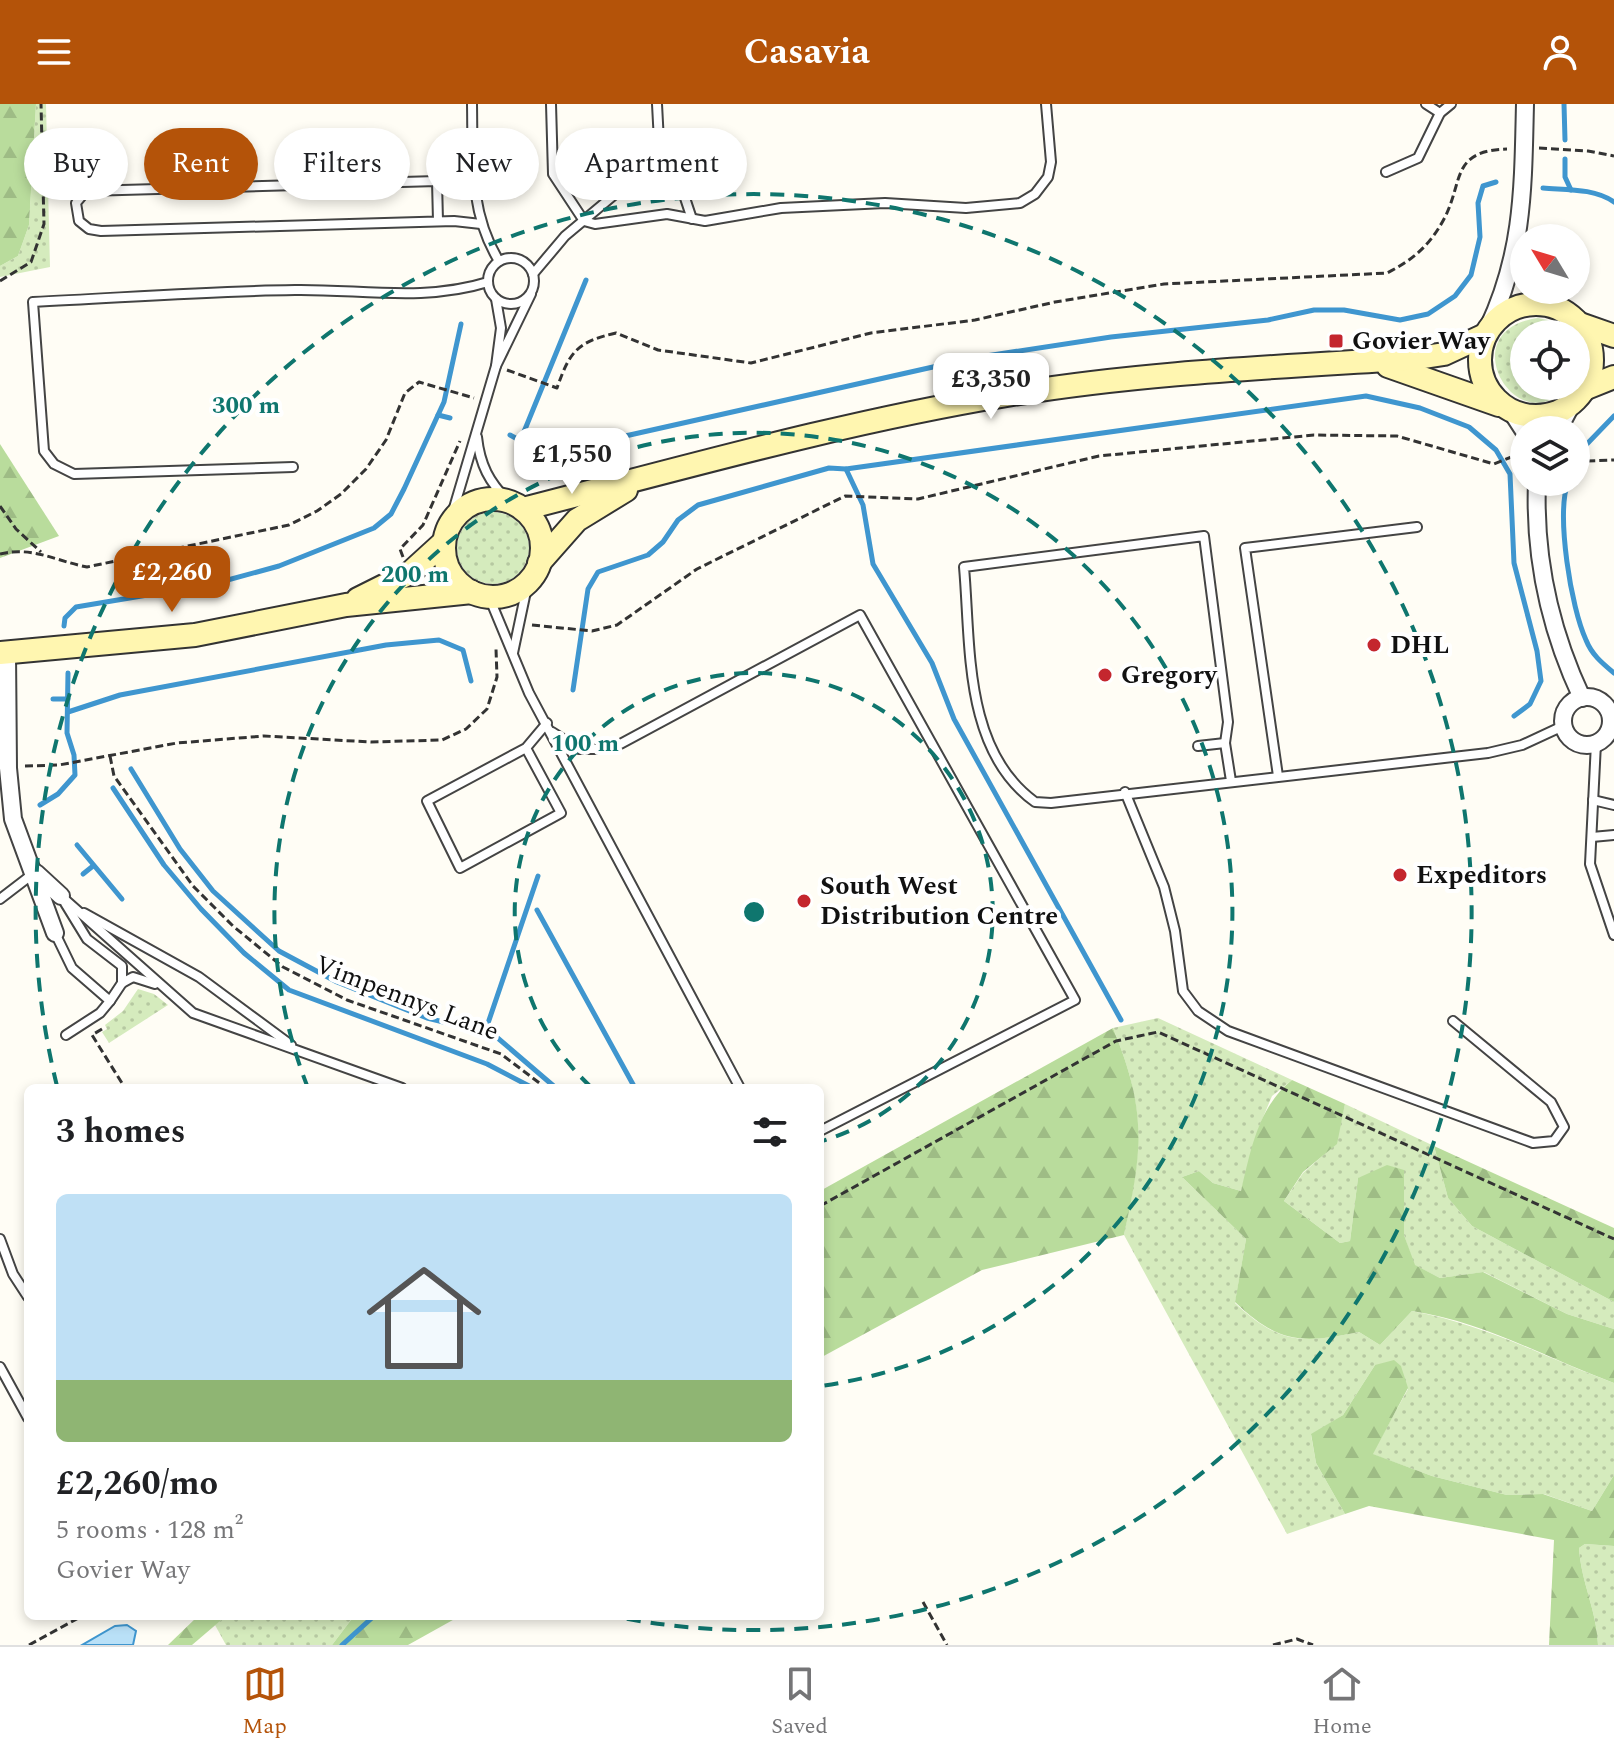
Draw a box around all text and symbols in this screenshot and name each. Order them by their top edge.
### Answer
text: Casavia [744,25,870,80]
icon: menu [32,30,76,74]
icon: person [1538,30,1582,74]
chip: Buy [24,128,128,200]
chip: Rent [144,128,258,200]
chip: Filters [274,128,410,200]
chip: New [426,128,539,200]
chip: Apartment [555,128,747,200]
north arrow [1510,224,1590,304]
map controls [1510,224,1590,496]
button: locate [1510,320,1590,400]
place label: Govier Way [1352,321,1491,361]
marker: Govier Way [1327,332,1345,350]
pin: £3,350 [926,353,1056,421]
text: £3,350 [951,359,1031,399]
text: 300 m [212,388,280,424]
button: layers [1510,416,1590,496]
pin: £1,550 [507,428,637,496]
text: £1,550 [532,434,612,474]
pin: £2,260 [107,546,237,614]
text: £2,260 [132,552,212,592]
text: 200 m [381,557,449,593]
place label: DHL [1390,625,1449,665]
marker: DHL [1365,636,1383,654]
place label: Gregory [1121,655,1218,695]
marker: Gregory [1096,666,1114,684]
text: 100 m [551,726,619,762]
place label: Expeditors [1416,855,1547,895]
place label: South West Distribution Centre [820,866,1058,936]
marker: Expeditors [1391,866,1409,884]
marker: South West Distribution Centre [795,892,813,910]
centre of rings [740,898,768,926]
street label: Vimpennys Lane [309,945,505,1051]
text: 3 homes [56,1106,186,1158]
icon: filters [748,1110,792,1154]
icon: home [352,1246,496,1390]
text: £2,260/mo [56,1458,218,1510]
text: 5 rooms · 128 m² [56,1510,243,1550]
text: Govier Way [56,1550,190,1590]
tab: Map [242,1662,287,1743]
tab: Saved [771,1662,828,1743]
tab: Home [1312,1662,1372,1743]

